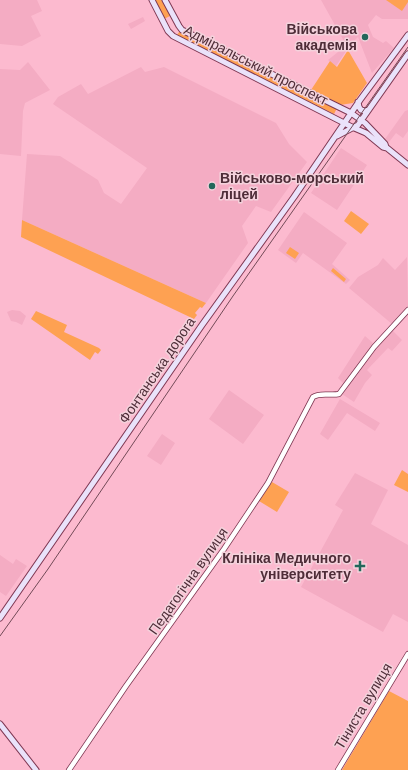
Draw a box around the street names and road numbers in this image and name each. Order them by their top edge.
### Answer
street label: Адміральський проспект [181,22,331,109]
street label: Фонтанська дорога [116,314,199,426]
street label: Педагогічна вулиця [145,525,231,637]
street label: Тіниста вулиця [331,660,395,752]

